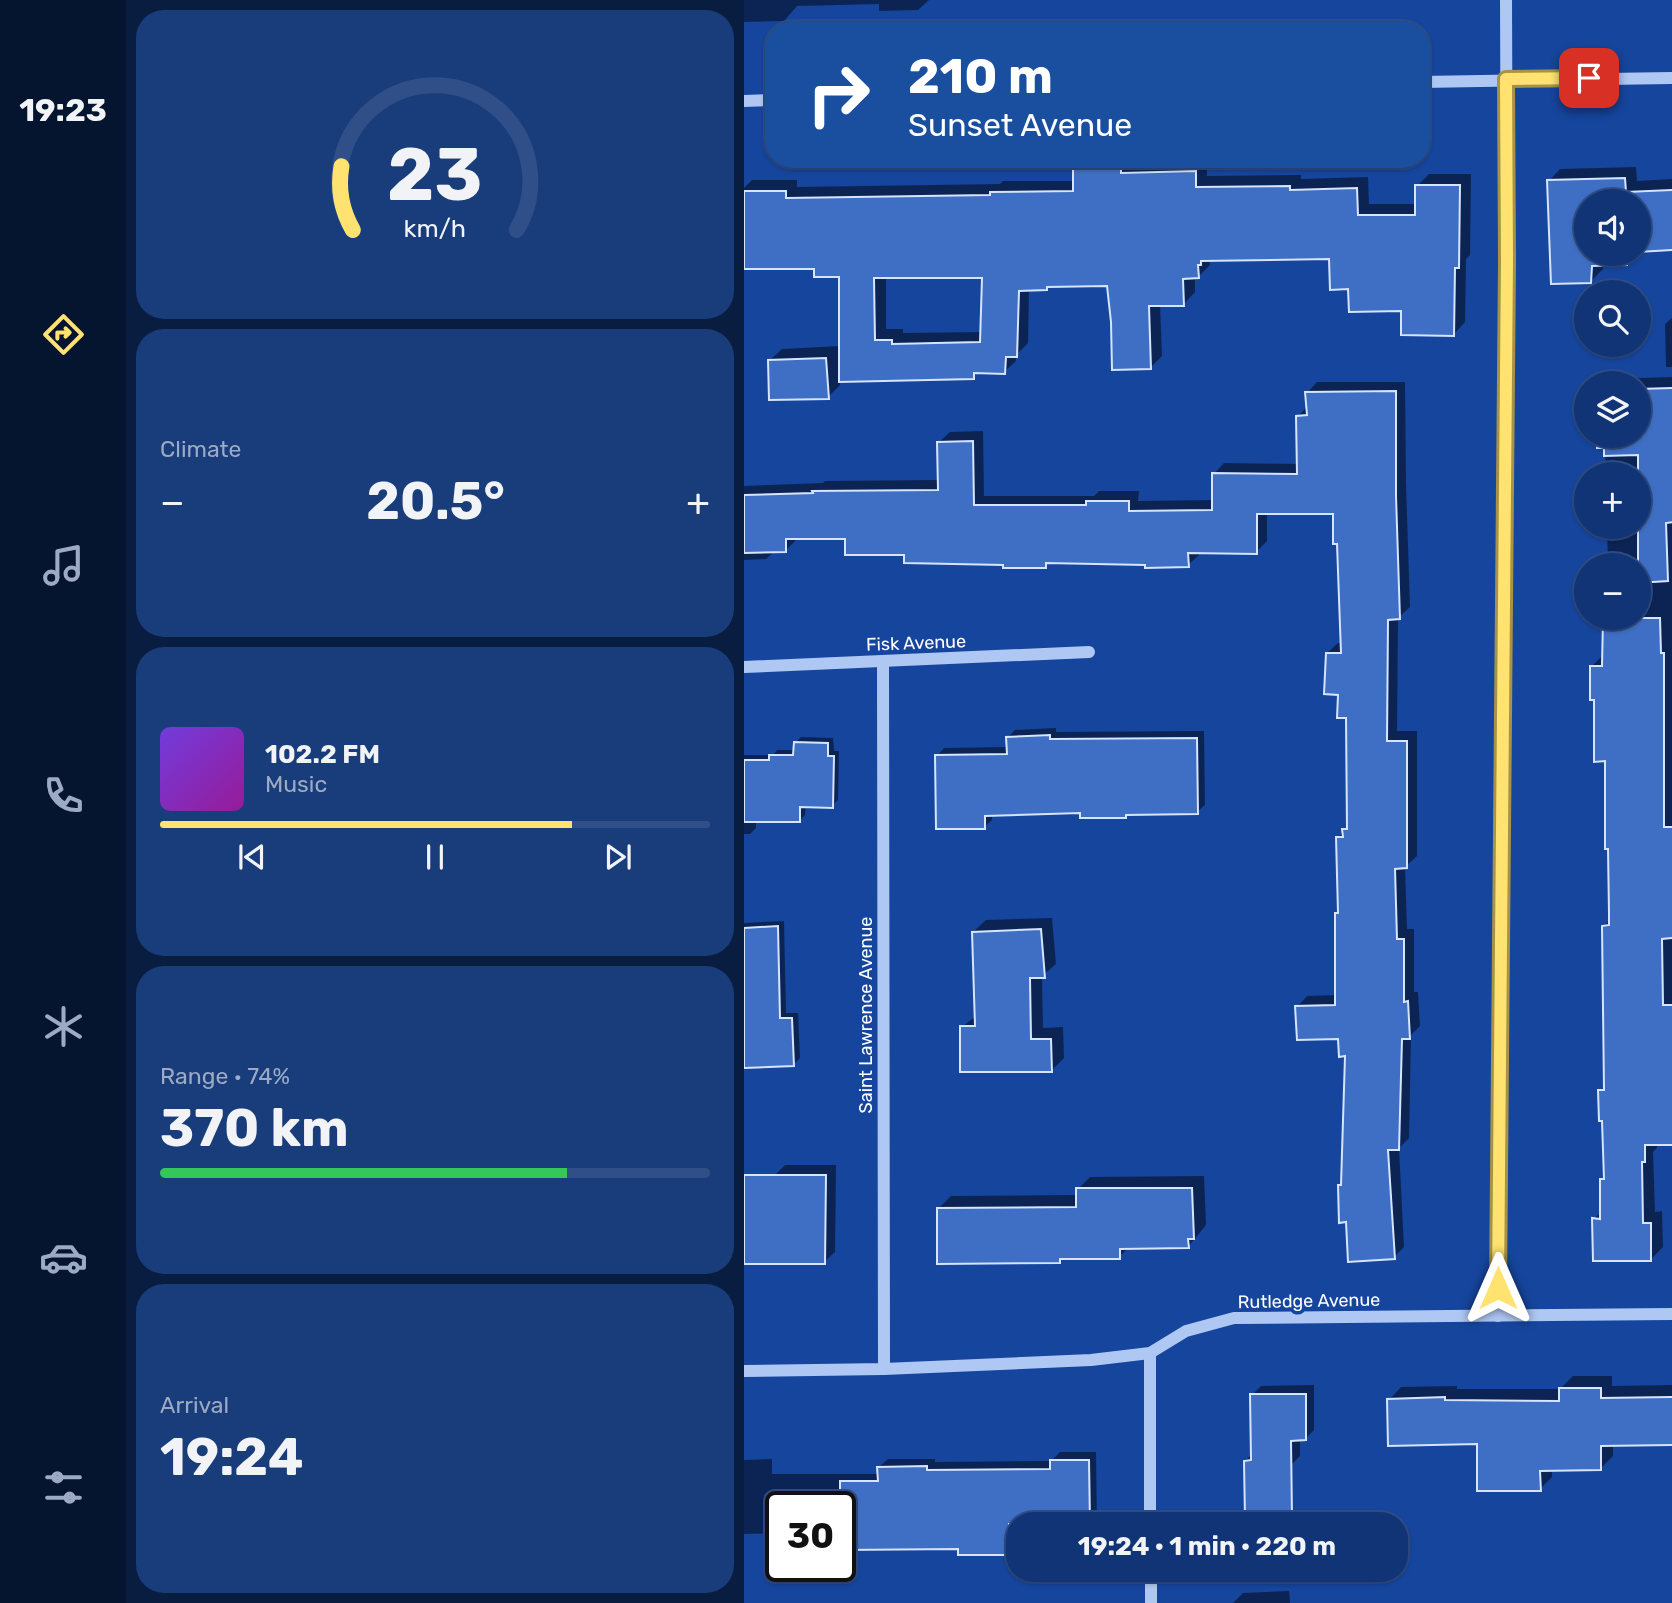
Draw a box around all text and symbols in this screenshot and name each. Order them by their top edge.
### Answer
text: 210 m [908,47,1053,105]
pin [1559,48,1619,108]
icon: right [793,49,884,140]
icon: arrive [1570,59,1608,97]
text: 19:23 [19,91,107,129]
text: Sunset Avenue [908,106,1132,144]
text: 23 [387,133,483,219]
map controls [1574,189,1651,630]
button: sound [1574,189,1651,266]
text: km/h [404,214,466,243]
button: search [1574,280,1651,357]
icon: directions [39,310,88,359]
button: layers [1574,371,1651,448]
text: Climate [160,435,241,463]
button: + [1574,462,1651,539]
text: 20.5° [366,470,505,532]
text: − [160,479,185,525]
text: + [686,479,710,525]
icon: music [39,541,88,590]
button: − [1574,553,1651,630]
street label: Fisk Avenue [866,630,966,656]
text: 102.2 FM [265,739,380,770]
text: Music [265,770,327,798]
icon: phone [39,771,88,820]
icon: previous [233,838,271,876]
icon: pause [416,838,454,876]
icon: next [599,838,637,876]
street label: Saint Lawrence Avenue [855,917,877,1113]
icon: climate [39,1002,88,1051]
text: Range · 74% [160,1062,290,1090]
text: 370 km [160,1097,349,1159]
icon: car [39,1233,88,1282]
position arrow [1461,1251,1535,1325]
street label: Rutledge Avenue [1237,1289,1381,1313]
text: Arrival [160,1391,229,1419]
text: 19:24 [160,1426,303,1488]
icon: filters [39,1463,88,1512]
speed limit sign: 30 [765,1491,856,1582]
text: 19:24 · 1 min · 220 m [1078,1531,1336,1562]

